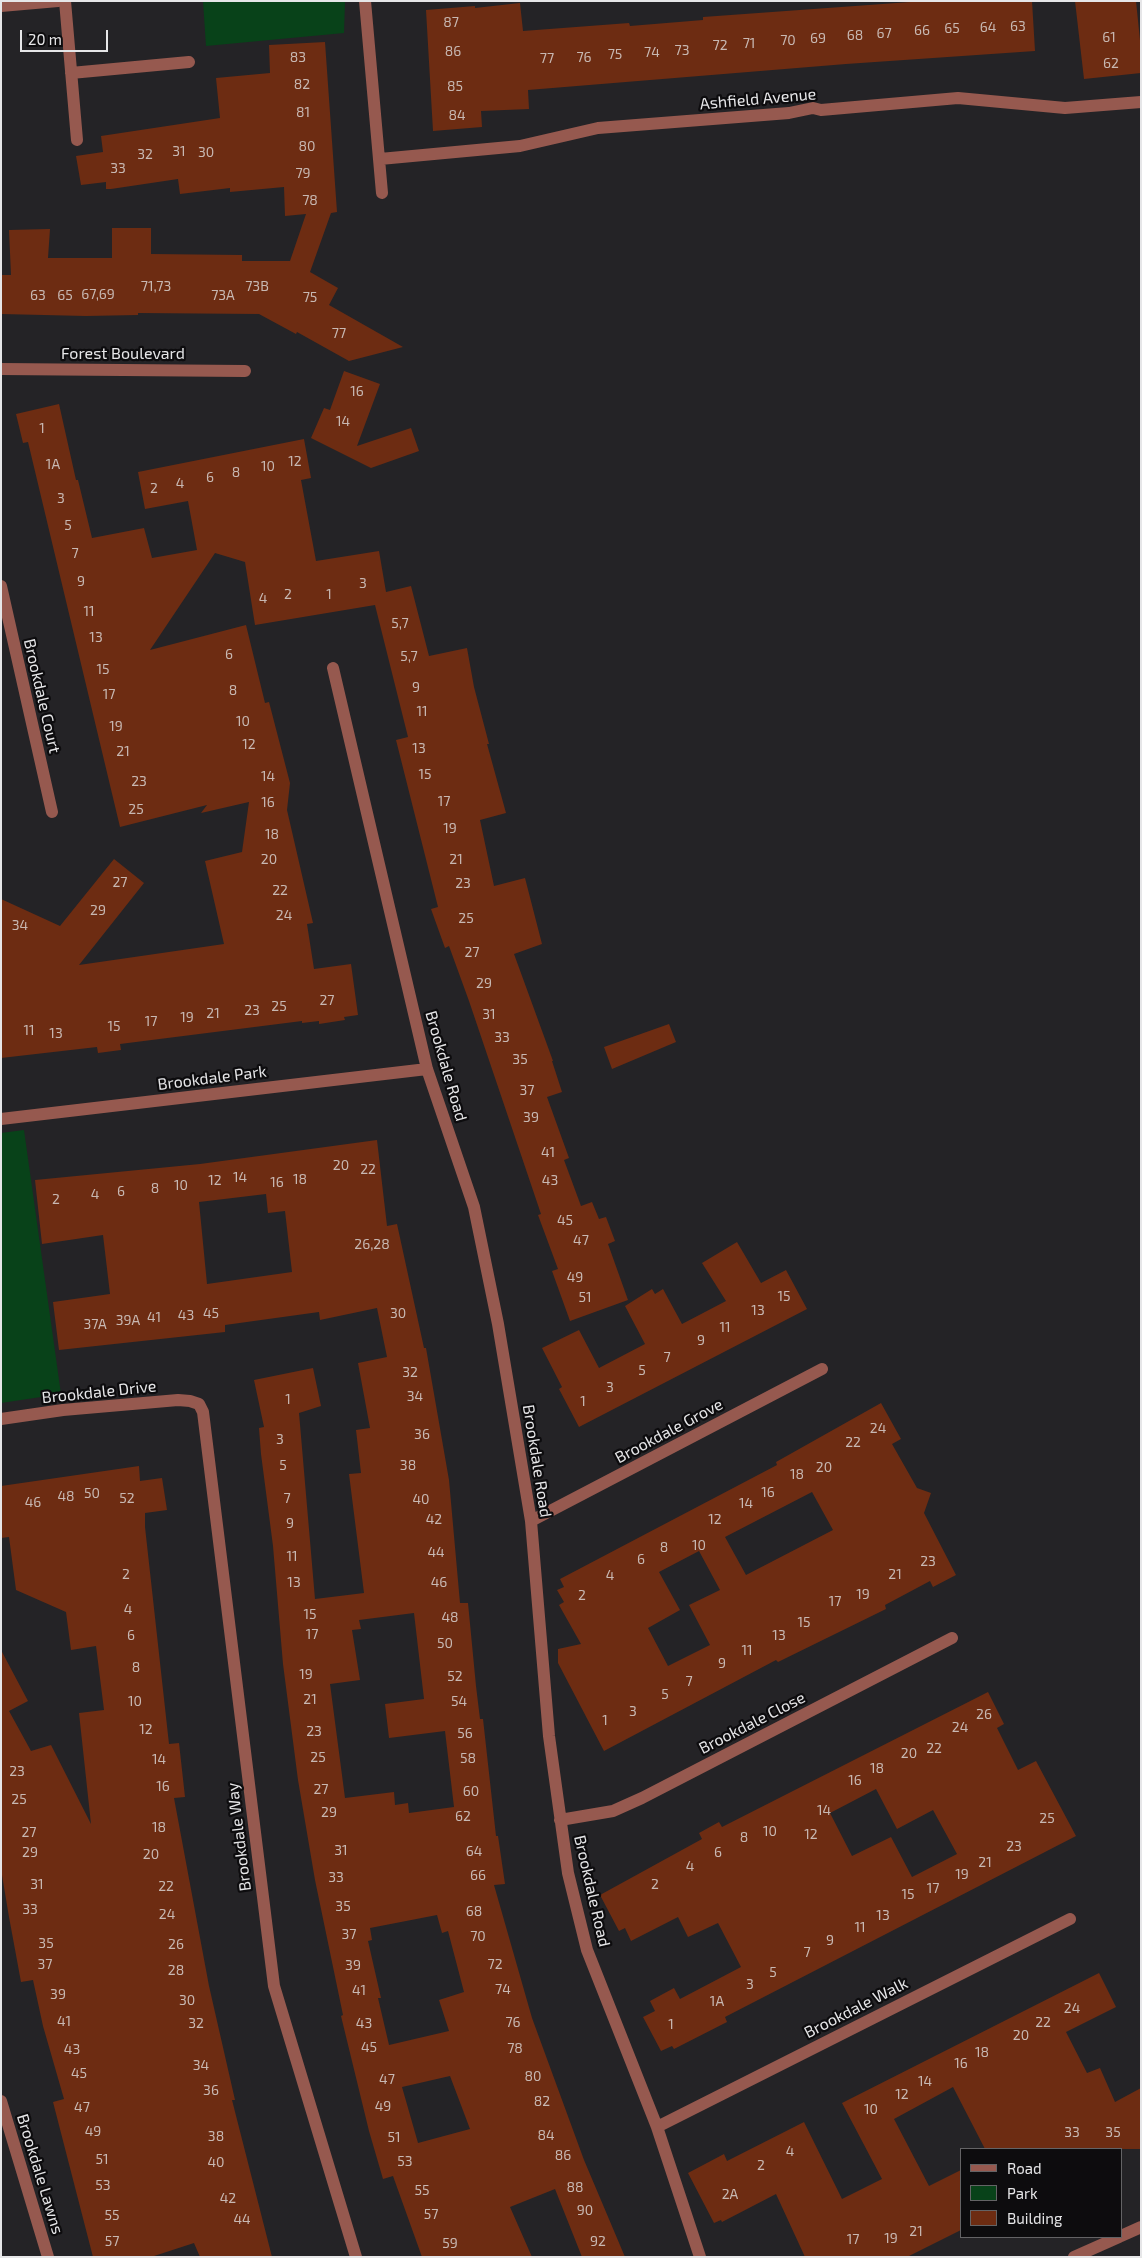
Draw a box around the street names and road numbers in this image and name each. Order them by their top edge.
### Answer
street label: Ashfield Avenue [699,84,817,114]
street label: Forest Boulevard [61,344,185,364]
street label: Brookdale Court [19,637,65,755]
street label: Brookdale Road [421,1009,471,1123]
street label: Brookdale Park [156,1062,268,1094]
street label: Brookdale Drive [41,1376,157,1408]
street label: Brookdale Grove [612,1395,726,1467]
street label: Brookdale Road [519,1403,555,1519]
street label: Brookdale Close [696,1688,808,1758]
street label: Brookdale Way [223,1782,255,1892]
street label: Brookdale Road [570,1833,614,1949]
street label: Brookdale Walk [801,1974,911,2042]
street label: Brookdale Lawns [13,2112,67,2236]

